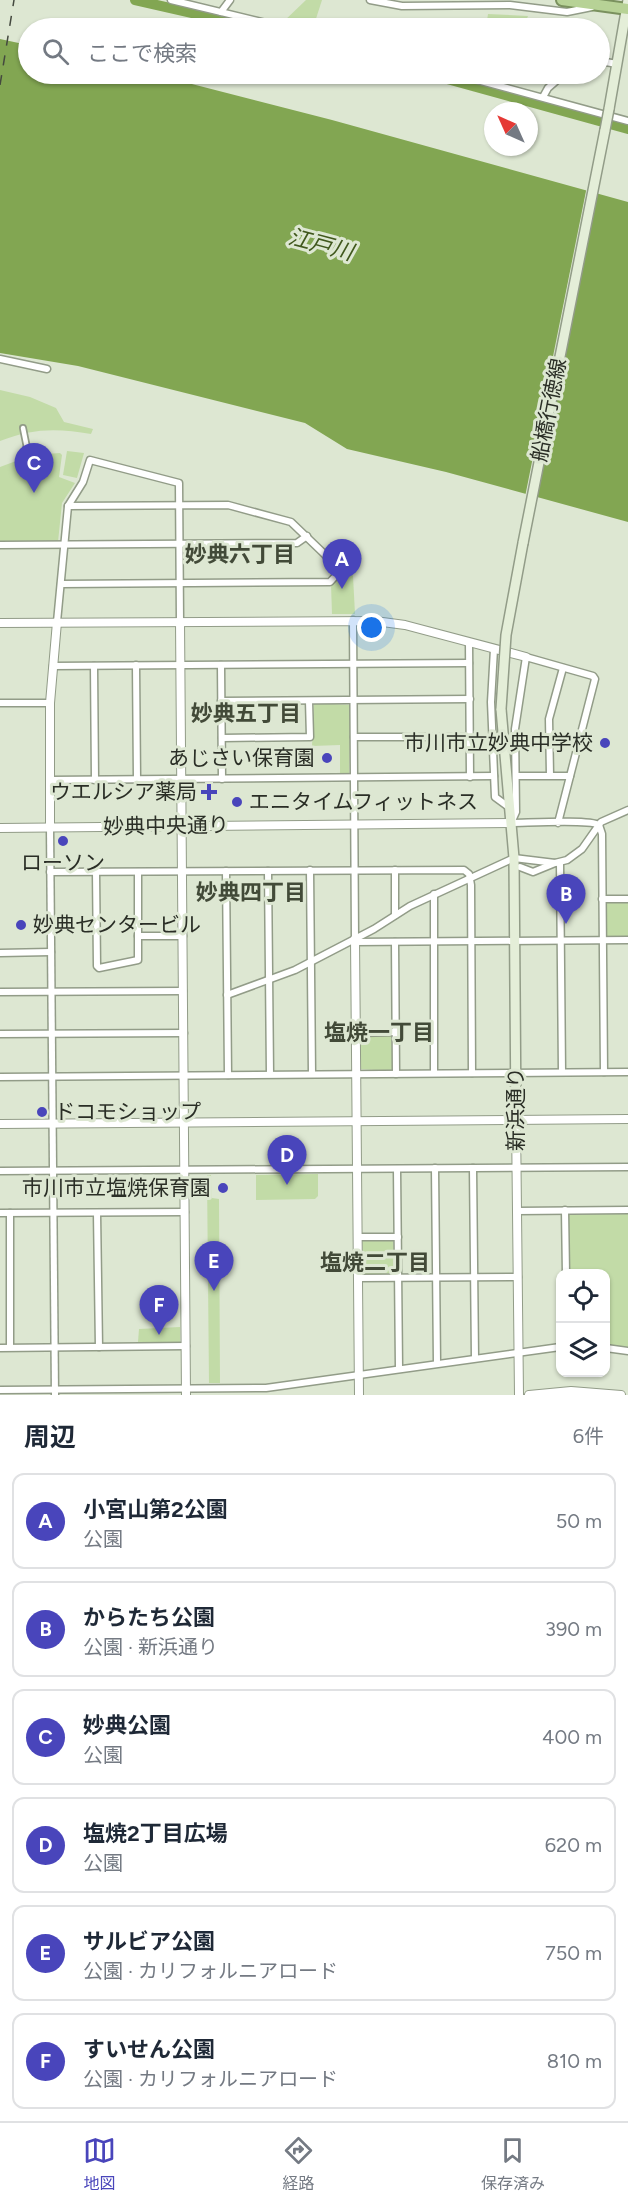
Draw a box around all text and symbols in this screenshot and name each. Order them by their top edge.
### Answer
search box [18,18,610,84]
icon: search [39,35,72,68]
text: ここで検索 [87,40,197,67]
north arrow [484,102,538,156]
water label: 江戸川 [285,223,358,267]
street label: 船橋行徳線 [526,356,571,464]
pin: C [15,444,54,493]
pin: A [322,540,362,589]
district label: 妙典六丁目 [185,541,295,568]
your location [357,613,386,642]
district label: 妙典五丁目 [191,700,301,727]
place label: 市川市立妙典中学校 [404,730,593,755]
marker: 市川市立妙典中学校 [598,736,612,750]
place label: あじさい保育園 [168,745,315,770]
marker: あじさい保育園 [320,751,334,765]
place label: ウエルシア薬局 [50,779,197,804]
marker: ウエルシア薬局 [202,785,216,799]
place label: エニタイムフィットネス [249,789,478,814]
marker: エニタイムフィットネス [230,795,244,809]
street label: 妙典中央通り [103,812,229,839]
marker: ローソン [56,834,70,848]
place label: ローソン [21,850,105,875]
pin: B [546,874,586,924]
district label: 妙典四丁目 [196,879,306,906]
place label: 妙典センタービル [33,912,201,937]
marker: 妙典センタービル [14,918,28,932]
district label: 塩焼一丁目 [324,1019,434,1046]
street label: 新浜通り [503,1067,528,1151]
place label: ドコモショップ [54,1099,201,1124]
marker: ドコモショップ [35,1105,49,1119]
pin: D [268,1136,306,1185]
place label: 市川市立塩焼保育園 [22,1175,211,1200]
marker: 市川市立塩焼保育園 [216,1181,230,1195]
pin: E [194,1242,234,1291]
district label: 塩焼二丁目 [320,1249,430,1276]
map controls [556,1269,610,1377]
button: locate [556,1269,610,1323]
pin: F [140,1286,178,1335]
button: layers [556,1323,610,1377]
text: 周辺 [24,1421,76,1453]
text: 6件 [573,1424,604,1448]
text: 小宮山第2公園 [83,1496,228,1523]
text: A [38,1509,53,1533]
text: 50 m [556,1509,602,1533]
text: 公園 [83,1527,123,1551]
text: からたち公園 [83,1604,215,1631]
text: B [39,1617,52,1641]
text: 390 m [545,1617,602,1641]
text: 公園 · 新浜通り [83,1635,218,1659]
text: 妙典公園 [83,1712,171,1739]
text: C [38,1725,53,1749]
text: 400 m [542,1725,602,1749]
text: 公園 [83,1743,123,1767]
text: 塩焼2丁目広場 [83,1820,228,1847]
text: D [39,1833,53,1857]
text: 620 m [545,1833,602,1857]
text: 公園 [83,1851,123,1875]
text: サルビア公園 [83,1928,215,1955]
text: E [40,1941,51,1965]
text: 750 m [545,1941,602,1965]
text: 公園 · カリフォルニアロード [83,1959,338,1983]
text: すいせん公園 [83,2036,215,2063]
text: F [40,2049,51,2073]
text: 810 m [547,2049,602,2073]
text: 公園 · カリフォルニアロード [83,2067,338,2091]
tab: 地図 [83,2134,116,2194]
tab: 経路 [282,2134,315,2194]
tab: 保存済み [481,2134,545,2194]

